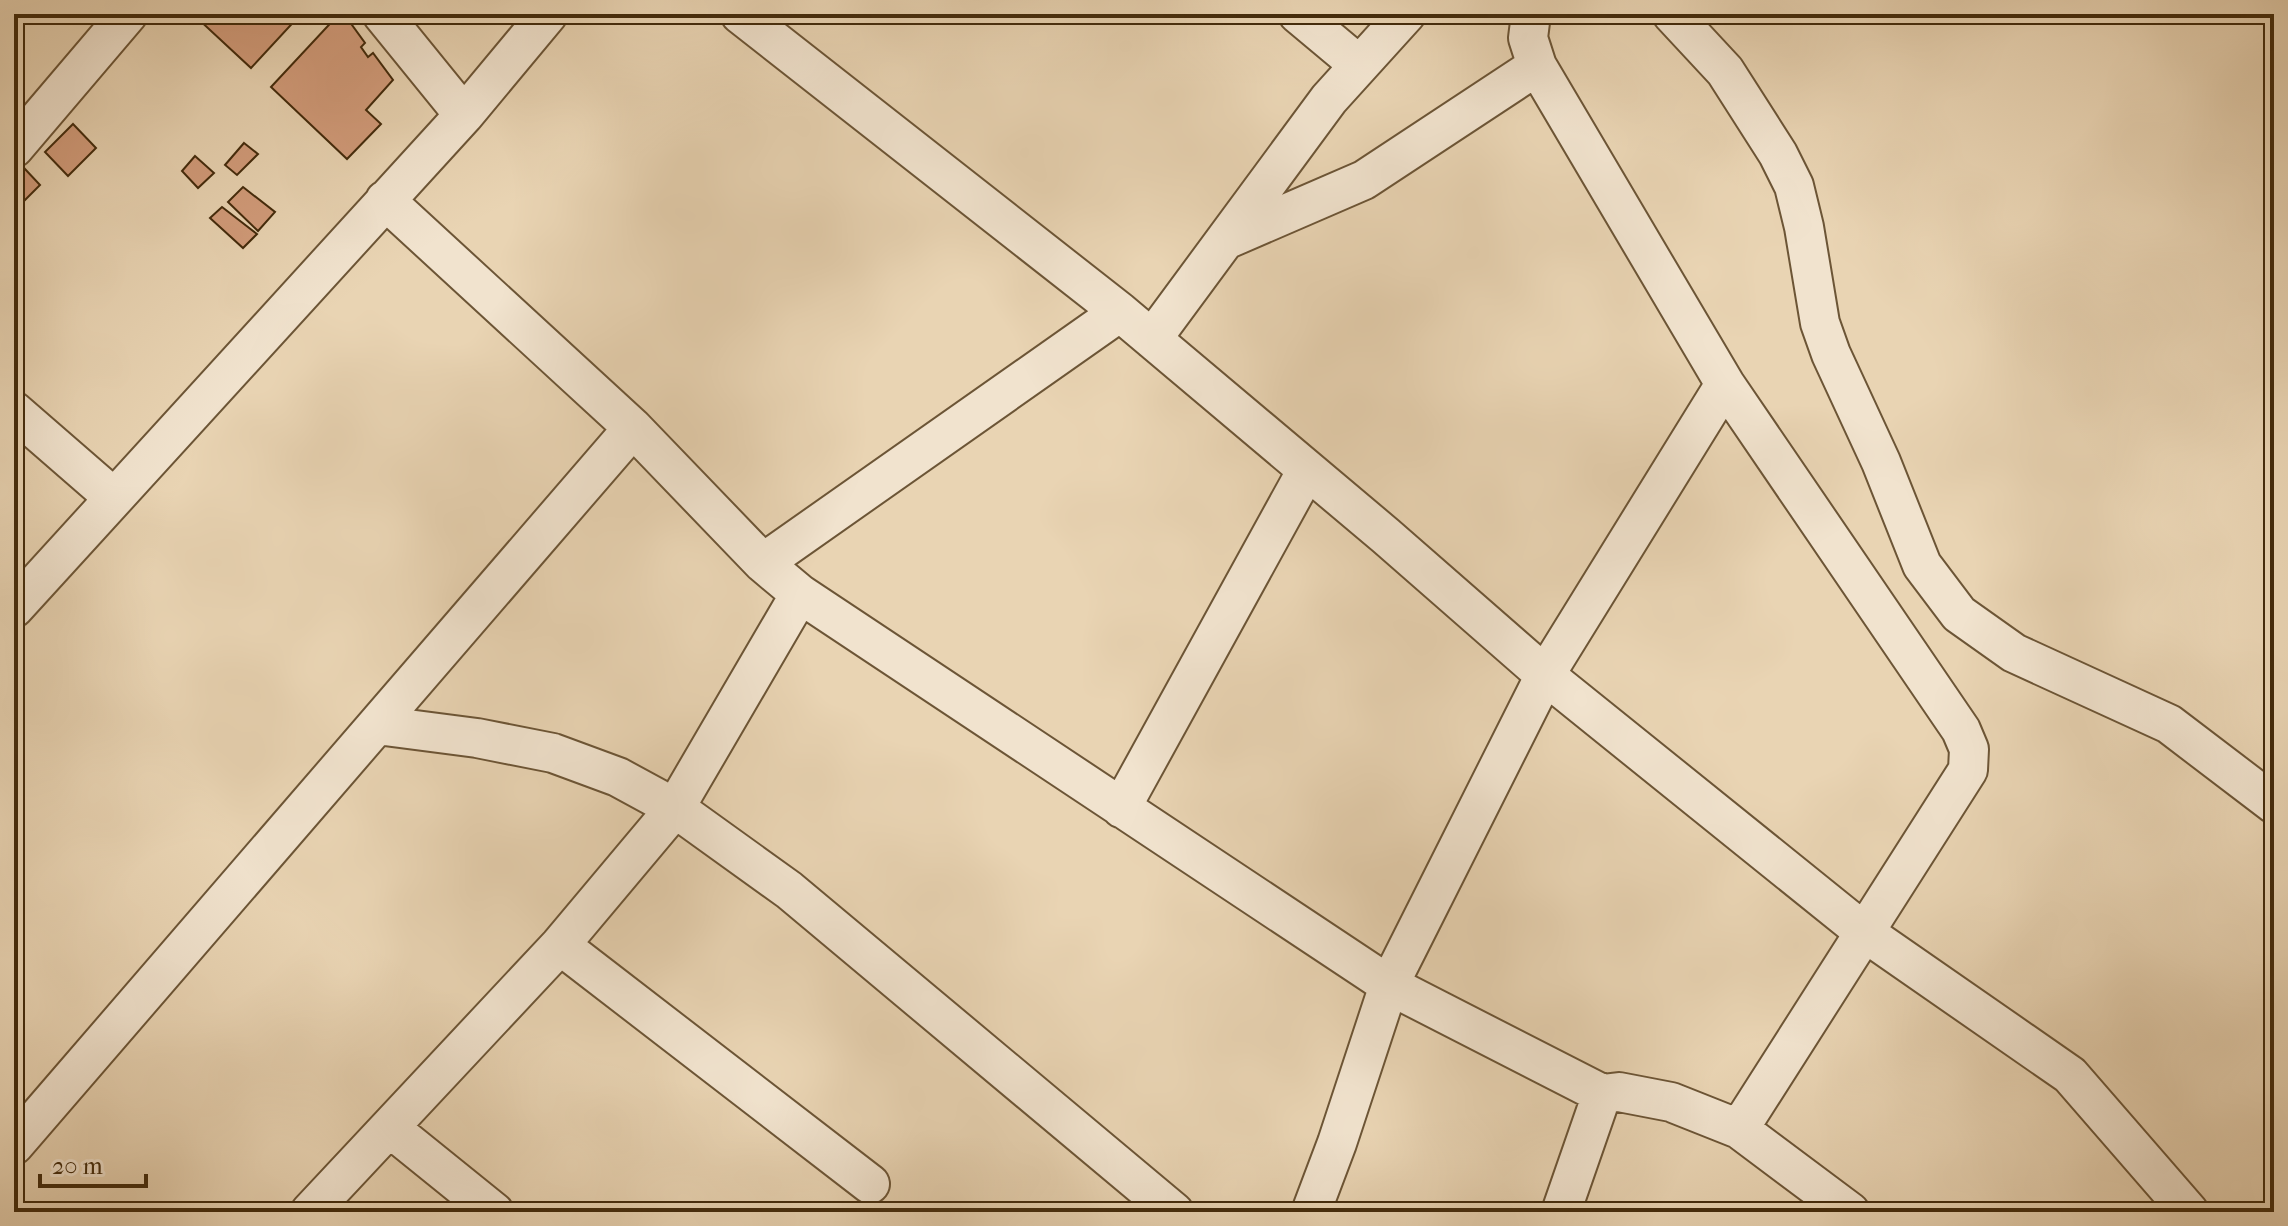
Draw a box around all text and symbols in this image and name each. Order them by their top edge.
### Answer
scale bar [40,1138,146,1188]
text: 20 m [52,1152,103,1180]

